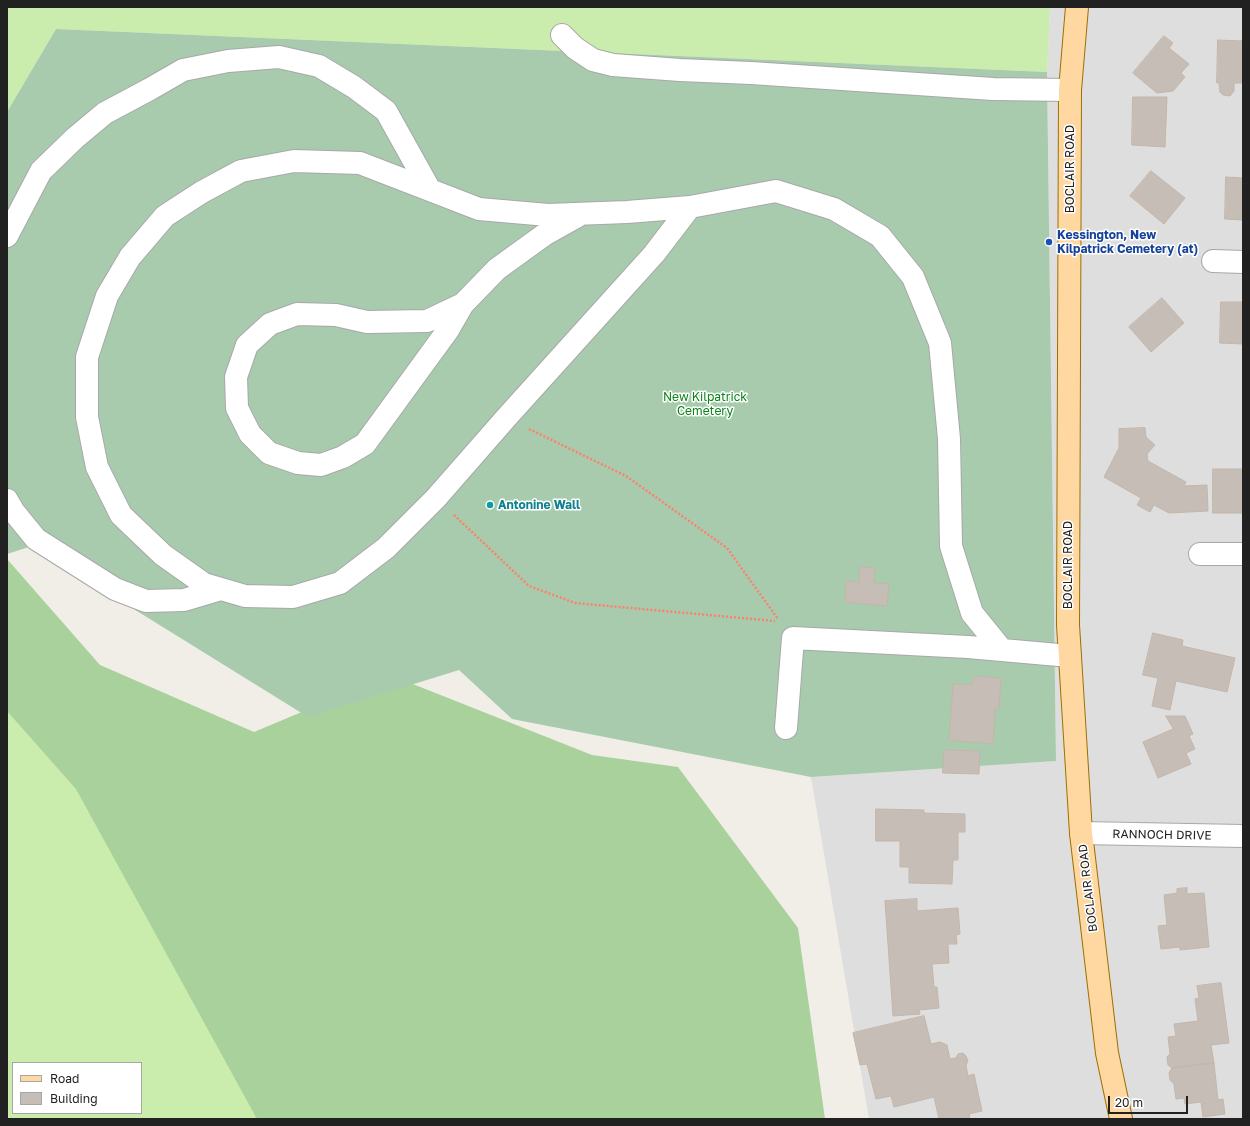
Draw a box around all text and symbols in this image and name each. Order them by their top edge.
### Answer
street label: BOCLAIR ROAD [1063,125,1077,213]
place label: Kessington, New Kilpatrick Cemetery (at) [1057,228,1198,256]
marker: Kessington, New Kilpatrick Cemetery (at) [1044,237,1054,247]
park label: New Kilpatrick Cemetery [663,390,747,418]
place label: Antonine Wall [498,498,580,512]
marker: Antonine Wall [485,500,495,510]
street label: BOCLAIR ROAD [1061,521,1075,609]
street label: RANNOCH DRIVE [1112,827,1212,843]
street label: BOCLAIR ROAD [1075,843,1101,933]
legend [12,1062,142,1114]
text: Road [50,1071,79,1086]
scale bar [1110,1088,1190,1114]
text: Building [50,1091,98,1106]
text: 20 m [1115,1095,1143,1110]

